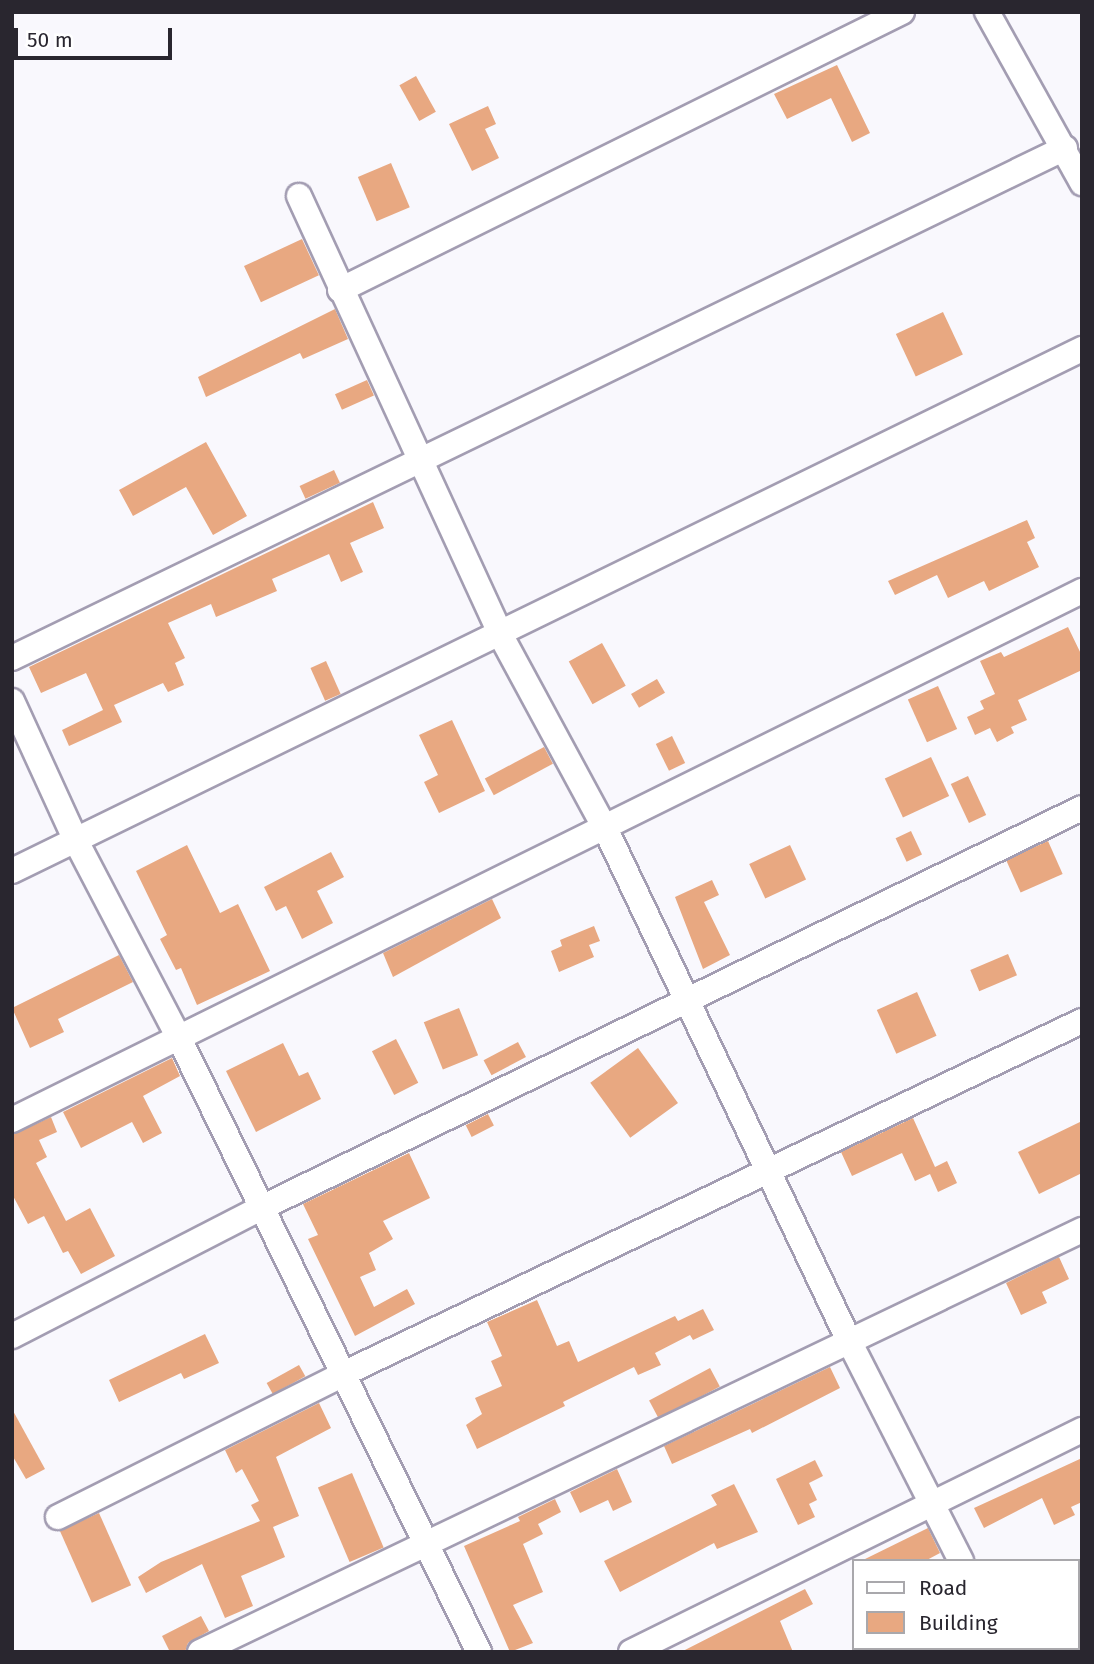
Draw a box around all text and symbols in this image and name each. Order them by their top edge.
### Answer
scale bar [18,14,175,58]
text: 50 m [27,27,73,53]
legend [852,1559,1080,1650]
text: Road [919,1575,967,1601]
text: Building [919,1610,998,1636]

